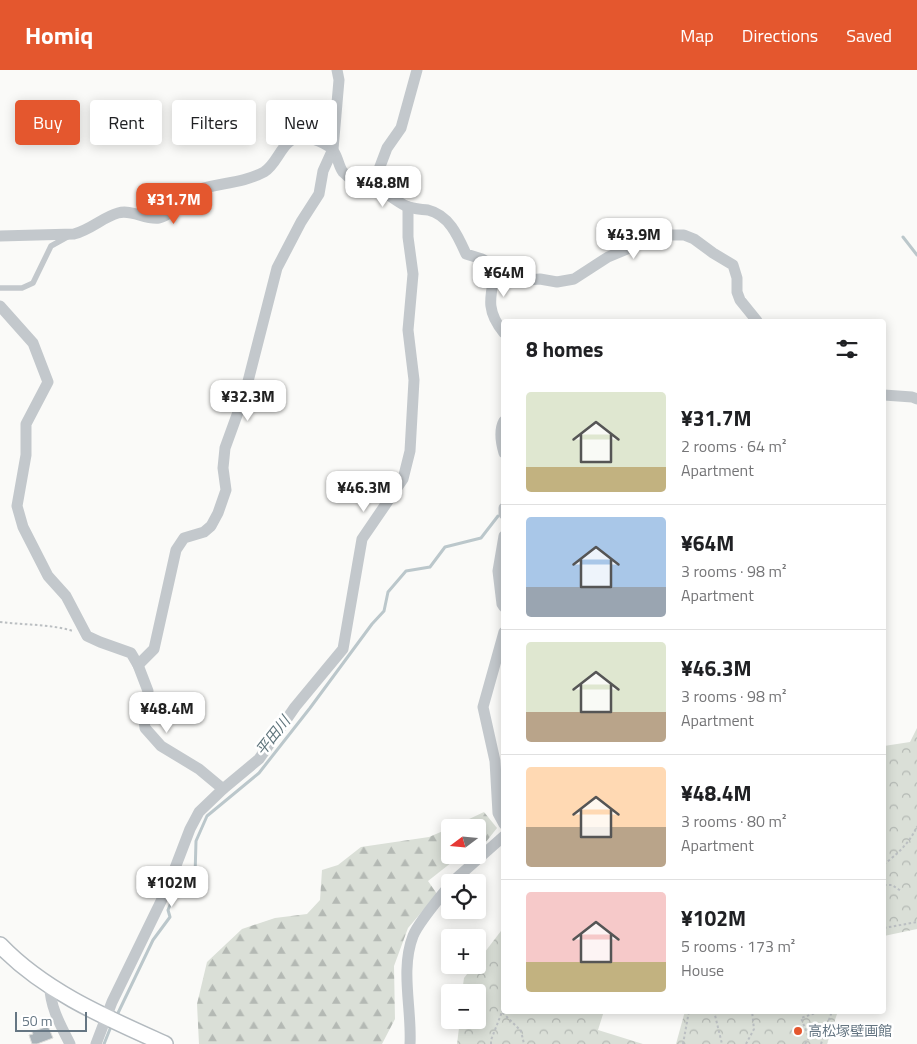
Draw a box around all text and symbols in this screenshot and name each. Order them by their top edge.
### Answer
text: Homiq [25,17,93,53]
text: Map [680,22,714,49]
text: Directions [742,22,818,49]
text: Saved [846,22,892,49]
chip: Buy [15,100,80,145]
chip: Rent [90,100,162,145]
chip: Filters [172,100,256,145]
chip: New [266,100,337,145]
pin: ¥48.8M [342,166,424,208]
text: ¥48.8M [356,170,410,194]
pin: ¥31.7M [133,182,215,225]
text: ¥31.7M [147,187,201,211]
pin: ¥43.9M [593,218,675,260]
text: ¥43.9M [607,222,661,246]
pin: ¥64M [474,256,534,298]
text: ¥64M [484,260,524,284]
text: 8 homes [526,333,603,365]
icon: filters [833,335,861,363]
pin: ¥32.3M [207,380,289,422]
text: ¥32.3M [221,384,275,408]
text: ¥31.7M [681,402,751,434]
icon: home [566,412,626,472]
text: 2 rooms · 64 m² [681,434,786,458]
text: Apartment [681,458,754,482]
pin: ¥46.3M [323,470,405,513]
text: ¥46.3M [337,475,391,499]
text: ¥64M [681,527,734,559]
icon: home [566,537,626,597]
text: 3 rooms · 98 m² [681,559,786,583]
text: Apartment [681,583,754,607]
text: ¥46.3M [681,652,751,684]
icon: home [566,662,626,722]
text: 3 rooms · 98 m² [681,684,786,708]
pin: ¥48.4M [126,692,208,734]
text: ¥48.4M [140,696,194,720]
text: Apartment [681,708,754,732]
water label: 平田川 [250,709,297,761]
text: ¥48.4M [681,777,751,809]
icon: home [566,787,626,847]
text: 3 rooms · 80 m² [681,809,786,833]
north arrow [441,819,486,864]
map controls [441,819,486,1029]
text: Apartment [681,833,754,857]
pin: ¥102M [137,866,207,908]
text: ¥102M [147,870,197,894]
button: locate [441,874,486,919]
text: ¥102M [681,902,746,934]
icon: home [566,912,626,972]
button: + [441,929,486,974]
text: 5 rooms · 173 m² [681,934,795,958]
text: House [681,958,724,982]
button: − [441,984,486,1029]
scale bar [15,1009,88,1032]
text: 50 m [22,1010,52,1031]
place label: 高松塚壁画館 [808,1020,892,1041]
marker: 高松塚壁画館 [792,1025,804,1037]

